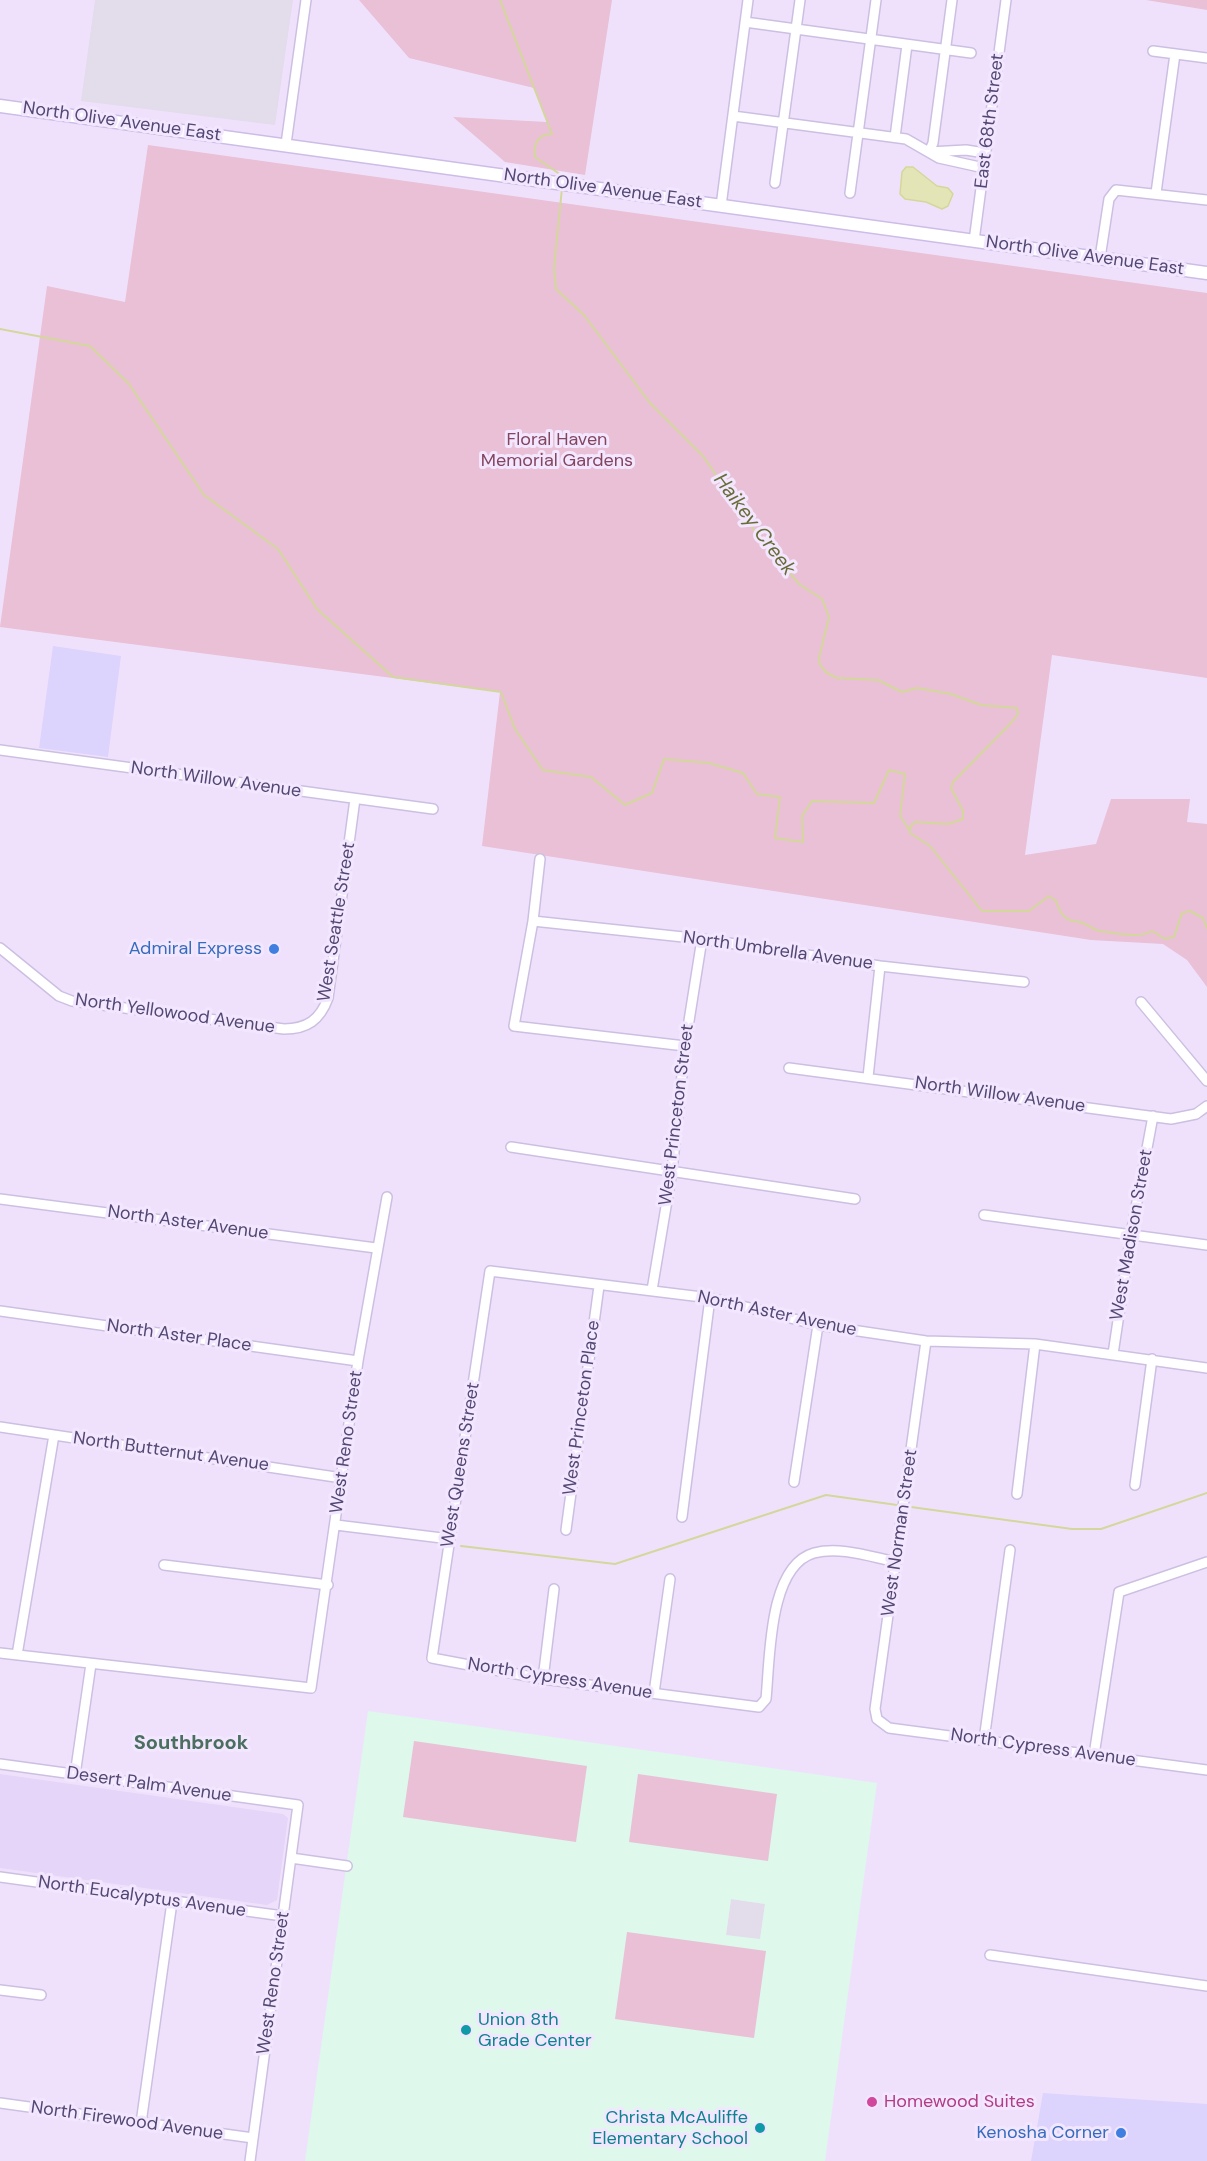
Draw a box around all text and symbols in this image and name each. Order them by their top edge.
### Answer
street label: East 68th Street [971,52,1009,190]
street label: North Olive Avenue East [22,97,222,147]
street label: North Olive Avenue East [503,164,703,214]
street label: North Olive Avenue East [985,231,1185,281]
park label: Floral Haven Memorial Gardens [481,429,633,472]
water label: Haikey Creek [708,469,800,581]
street label: North Willow Avenue [129,757,303,803]
street label: West Seattle Street [314,841,360,1003]
street label: North Umbrella Avenue [682,927,874,975]
place label: Admiral Express [129,938,262,960]
marker: Admiral Express [267,942,281,956]
street label: North Yellowood Avenue [74,989,276,1039]
street label: West Princeton Street [655,1023,699,1207]
street label: North Willow Avenue [913,1072,1087,1118]
street label: West Madison Street [1106,1148,1158,1322]
street label: North Aster Avenue [106,1201,270,1245]
street label: North Aster Avenue [695,1287,859,1341]
street label: North Aster Place [105,1315,253,1357]
street label: West Princeton Place [559,1319,605,1497]
street label: West Reno Street [326,1369,368,1515]
street label: West Queens Street [437,1381,485,1549]
street label: North Butternut Avenue [72,1428,270,1476]
street label: West Norman Street [878,1448,922,1618]
street label: North Cypress Avenue [466,1654,654,1704]
street label: North Cypress Avenue [949,1724,1137,1772]
district label: Southbrook [134,1732,248,1756]
street label: Desert Palm Avenue [65,1763,233,1807]
street label: North Eucalyptus Avenue [37,1872,247,1922]
street label: West Reno Street [253,1910,295,2056]
place label: Union 8th Grade Center [478,2009,592,2052]
marker: Union 8th Grade Center [459,2023,473,2037]
place label: Homewood Suites [884,2091,1035,2113]
marker: Homewood Suites [865,2095,879,2109]
street label: North Firewood Avenue [29,2097,225,2145]
place label: Christa McAuliffe Elementary School [592,2107,748,2150]
marker: Christa McAuliffe Elementary School [753,2121,767,2135]
place label: Kenosha Corner [976,2122,1109,2144]
marker: Kenosha Corner [1114,2126,1128,2140]

